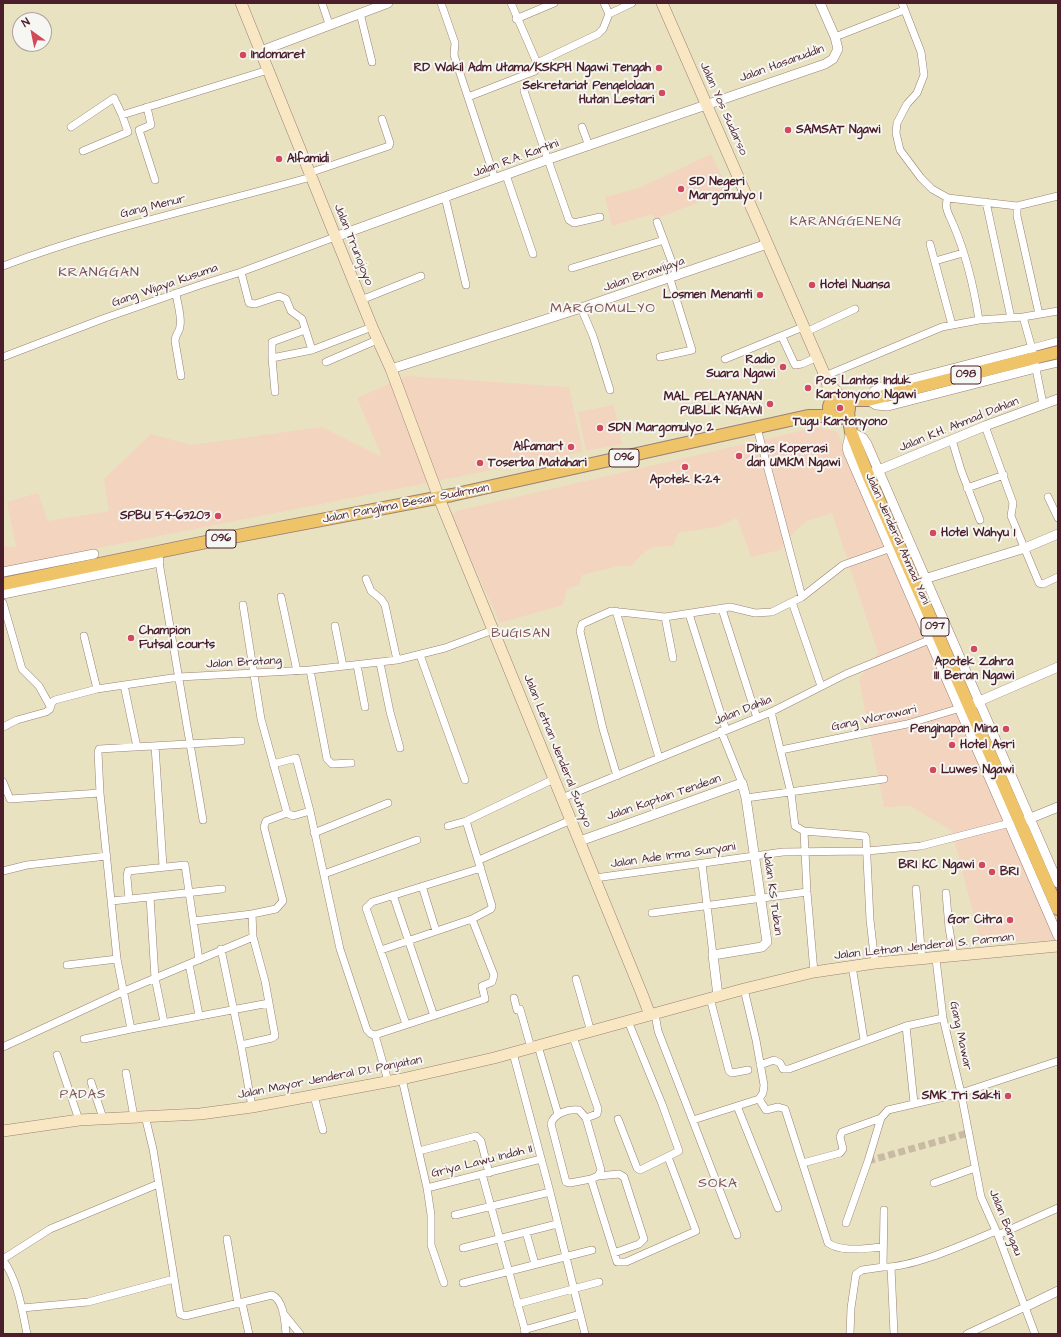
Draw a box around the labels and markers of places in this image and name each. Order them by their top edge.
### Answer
place label: Indomaret [251,48,305,62]
marker: Indomaret [238,50,248,60]
place label: RD Wakil Adm Utama/KSKPH Ngawi Tengah [414,61,651,75]
marker: RD Wakil Adm Utama/KSKPH Ngawi Tengah [654,63,664,73]
place label: Sekretariat Pengelolaan Hutan Lestari [523,79,654,107]
marker: Sekretariat Pengelolaan Hutan Lestari [657,88,667,98]
place label: SAMSAT Ngawi [796,123,880,137]
marker: SAMSAT Ngawi [783,125,793,135]
place label: Alfamidi [287,152,329,166]
marker: Alfamidi [274,154,284,164]
place label: SD Negeri Margomulyo 1 [689,175,762,203]
marker: SD Negeri Margomulyo 1 [676,184,686,194]
place label: Hotel Nuansa [820,278,890,292]
marker: Hotel Nuansa [807,280,817,290]
place label: Losmen Menanti [663,288,752,302]
marker: Losmen Menanti [755,290,765,300]
place label: Radio Suara Ngawi [706,353,775,381]
marker: Radio Suara Ngawi [778,362,788,372]
place label: Pos Lantas Induk Kartonyono Ngawi [816,374,916,402]
marker: Pos Lantas Induk Kartonyono Ngawi [803,383,813,393]
place label: MAL PELAYANAN PUBLIK NGAWI [664,390,762,418]
marker: MAL PELAYANAN PUBLIK NGAWI [765,399,775,409]
marker: Tugu Kartonyono [835,403,845,413]
place label: Tugu Kartonyono [793,415,887,429]
place label: SDN Margomulyo 2 [608,421,714,435]
marker: SDN Margomulyo 2 [595,423,605,433]
place label: Alfamart [513,440,563,454]
marker: Alfamart [566,442,576,452]
place label: Dinas Koperasi dan UMKM Ngawi [747,442,840,470]
marker: Dinas Koperasi dan UMKM Ngawi [734,451,744,461]
place label: Toserba Matahari [488,456,586,470]
marker: Toserba Matahari [475,458,485,468]
marker: Apotek K-24 [680,462,690,472]
place label: Apotek K-24 [650,473,720,487]
place label: SPBU 54-63203 [120,509,210,523]
marker: SPBU 54-63203 [213,511,223,521]
place label: Hotel Wahyu 1 [941,526,1015,540]
marker: Hotel Wahyu 1 [928,528,938,538]
place label: Champion Futsal courts [139,624,215,652]
marker: Champion Futsal courts [126,633,136,643]
marker: Apotek Zahra III Beran Ngawi [969,644,979,654]
place label: Apotek Zahra III Beran Ngawi [934,655,1014,683]
place label: Penginapan Mina [910,722,998,736]
marker: Penginapan Mina [1001,724,1011,734]
place label: Hotel Asri [960,738,1014,752]
marker: Hotel Asri [947,740,957,750]
place label: Luwes Ngawi [941,763,1014,777]
marker: Luwes Ngawi [928,765,938,775]
place label: BRI KC Ngawi [898,858,974,872]
marker: BRI KC Ngawi [977,860,987,870]
place label: BRI [1000,865,1019,879]
marker: BRI [987,867,997,877]
place label: Gor Citra [948,913,1002,927]
marker: Gor Citra [1005,915,1015,925]
place label: SMK Tri Sakti [922,1089,1000,1103]
marker: SMK Tri Sakti [1003,1091,1013,1101]

